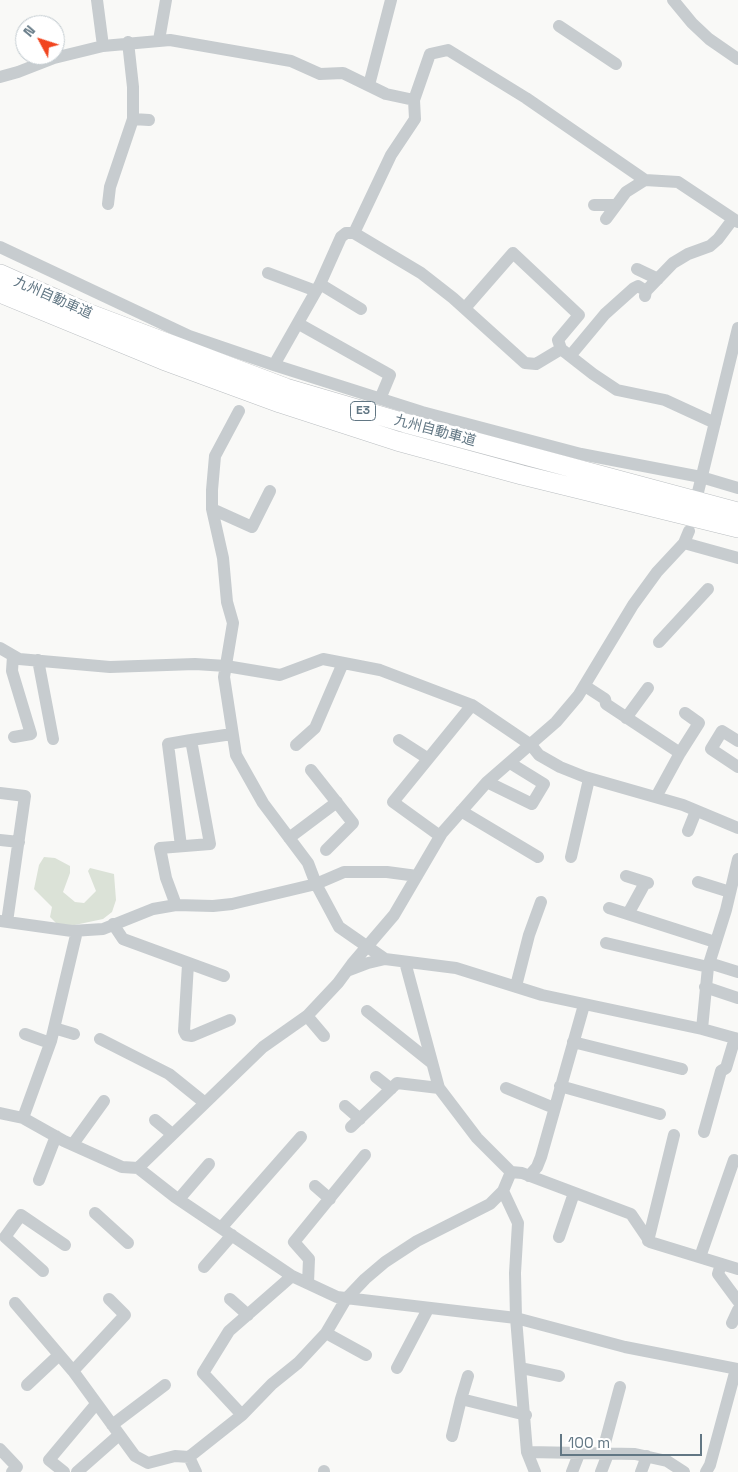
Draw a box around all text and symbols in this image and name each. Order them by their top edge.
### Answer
north arrow [15,15,65,65]
text: N [19,22,39,40]
street label: 九州自動車道 [11,273,95,323]
road number: E3 [350,402,376,421]
street label: 九州自動車道 [392,412,478,450]
scale bar [563,1424,706,1456]
text: 100 m [568,1433,610,1452]

